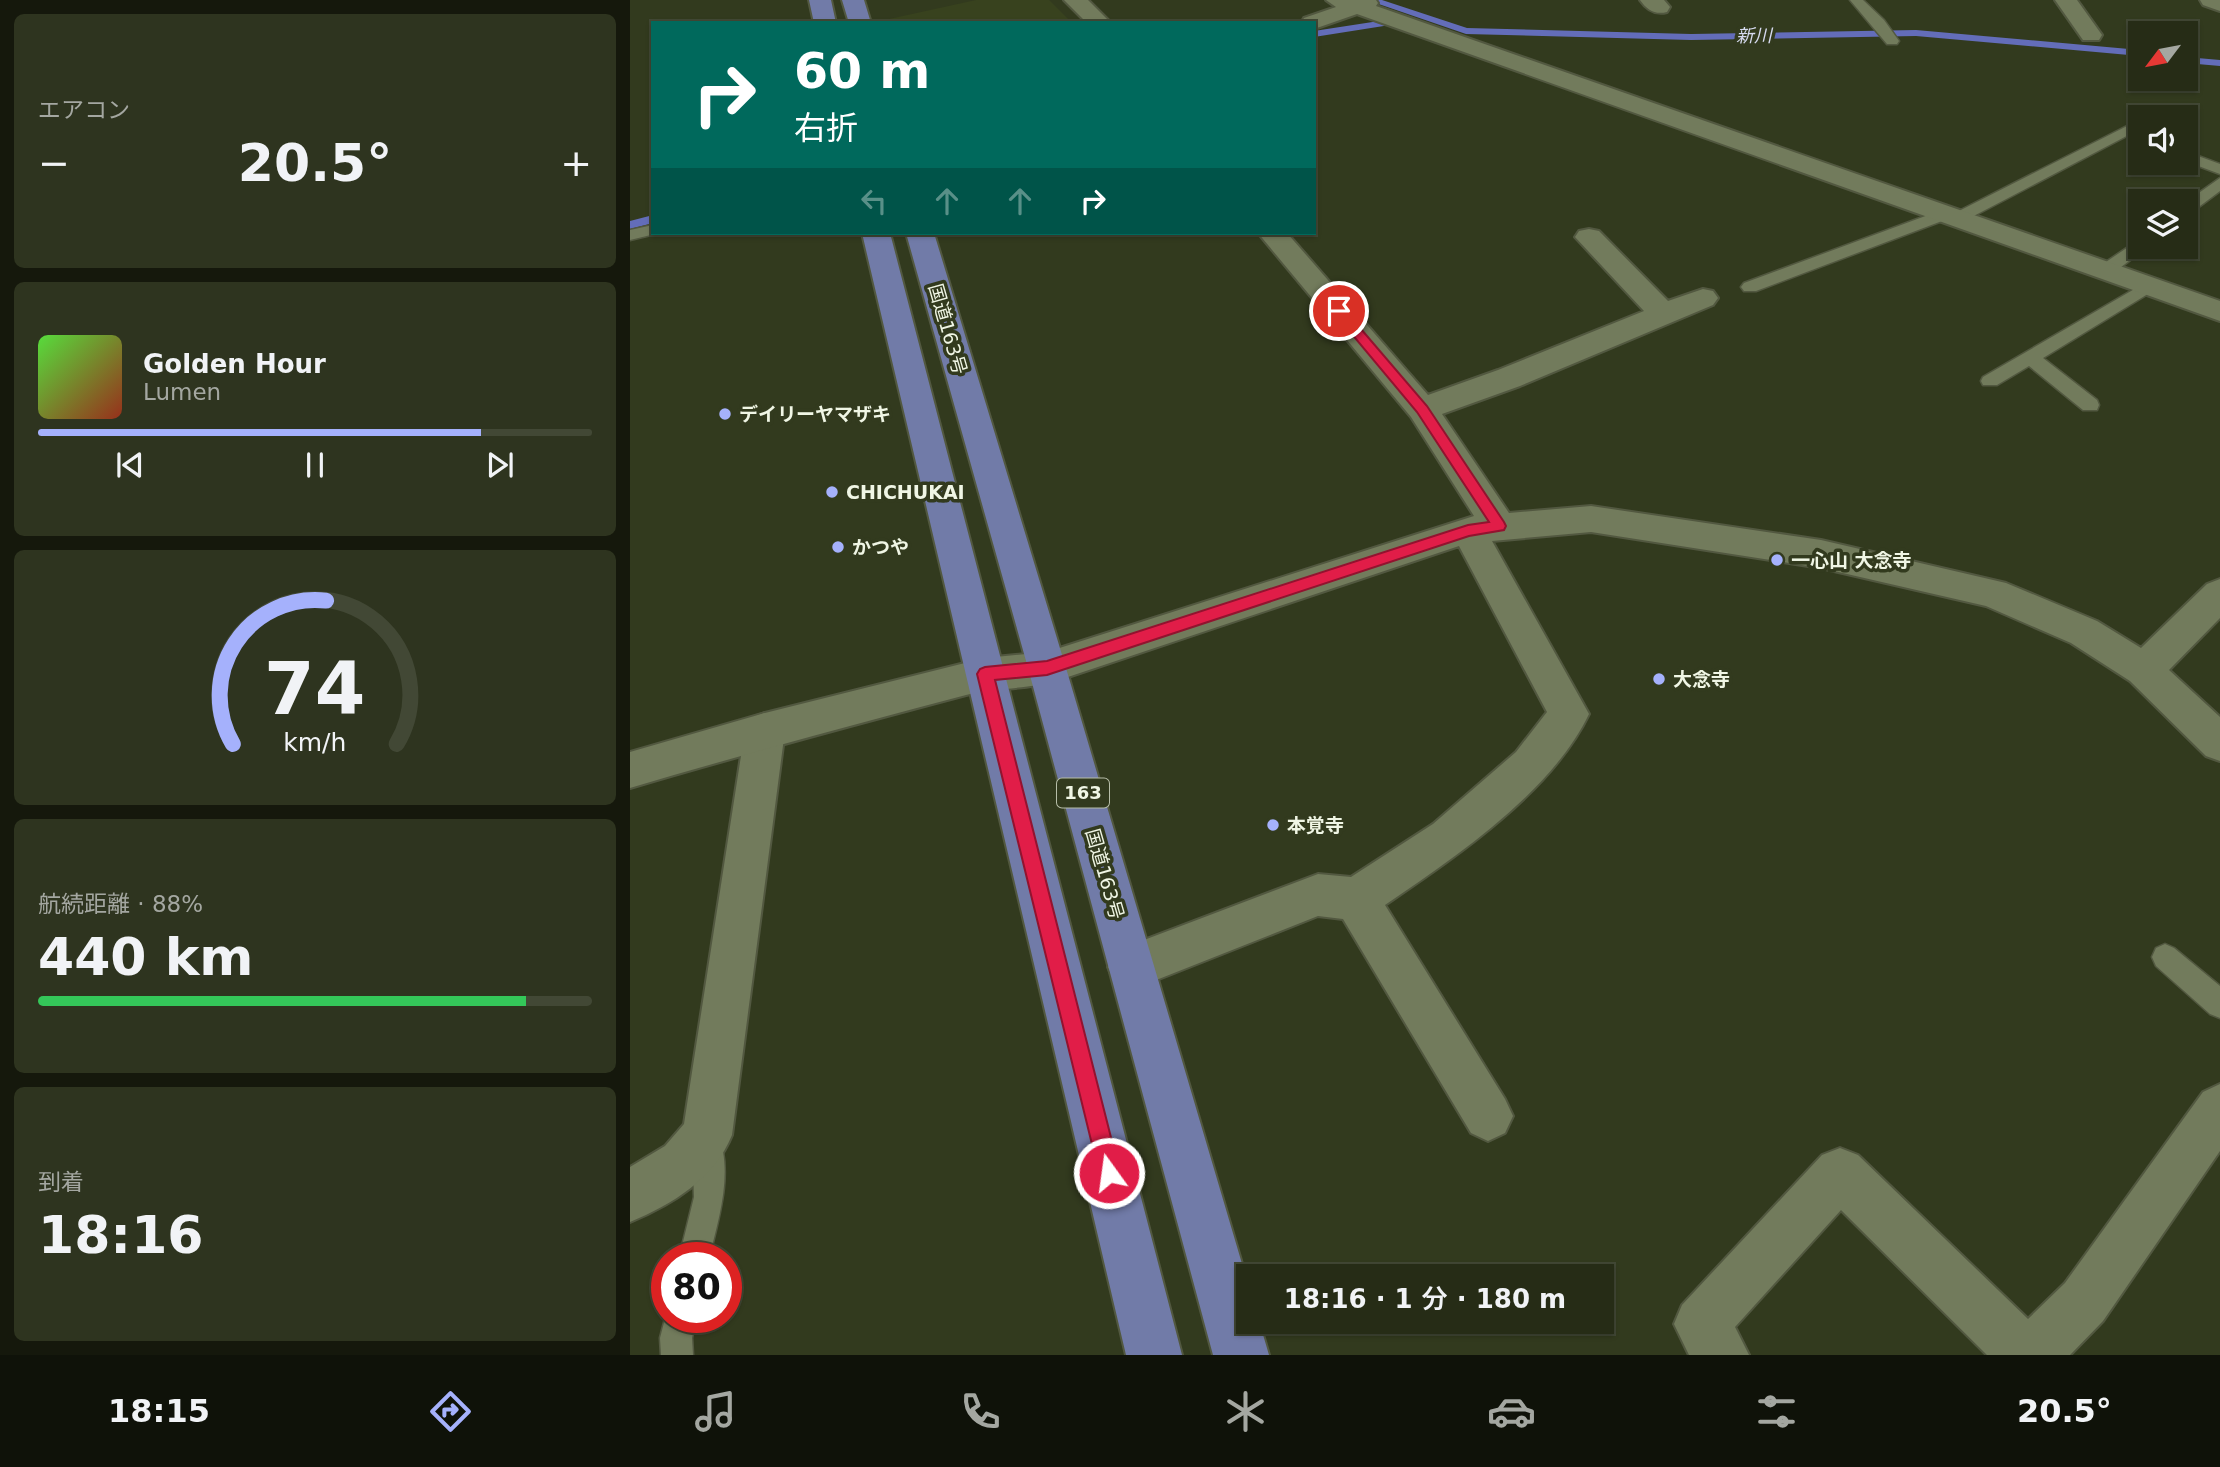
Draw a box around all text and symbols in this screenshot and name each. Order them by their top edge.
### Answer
north arrow [2128,21,2198,91]
map controls [2128,21,2198,259]
water label: 新川 [1736,25,1774,46]
text: 60 m [794,43,930,100]
icon: right [679,49,770,140]
text: エアコン [38,97,130,123]
button: sound [2128,105,2198,175]
text: 右折 [794,109,858,147]
text: 20.5° [238,133,392,193]
text: − [38,141,70,185]
text: + [560,141,592,185]
icon: left [855,182,893,220]
icon: ahead [928,182,966,220]
icon: ahead [1001,182,1039,220]
icon: right [1074,182,1112,220]
button: layers [2128,189,2198,259]
street label: 国道163号 [925,281,971,377]
pin [1309,281,1369,341]
icon: arrive [1320,292,1358,330]
text: Golden Hour [143,349,326,379]
text: Lumen [143,379,221,405]
place label: デイリーヤマザキ [739,403,891,425]
marker: デイリーヤマザキ [717,406,733,422]
icon: previous [111,446,149,484]
icon: pause [296,446,334,484]
icon: next [481,446,519,484]
place label: CHICHUKAI [846,481,965,503]
marker: CHICHUKAI [824,484,840,500]
place label: かつや [852,536,909,558]
marker: かつや [830,539,846,555]
place label: 一心山 大念寺 [1791,549,1912,571]
marker: 一心山 大念寺 [1769,552,1785,568]
text: 74 [264,646,366,731]
place label: 大念寺 [1673,668,1730,690]
marker: 大念寺 [1651,671,1667,687]
text: km/h [283,727,347,756]
road number: 163 [1057,778,1109,808]
place label: 本覚寺 [1287,814,1344,836]
marker: 本覚寺 [1265,817,1281,833]
street label: 国道163号 [1082,826,1128,922]
text: 航続距離 · 88% [38,891,203,917]
text: 440 km [38,927,253,987]
position arrow [1072,1136,1146,1210]
text: 到着 [38,1169,84,1195]
text: 18:16 [38,1205,204,1265]
speed limit sign: 80 [651,1242,742,1333]
text: 18:16 · 1 分 · 180 m [1284,1284,1566,1314]
icon: directions [426,1387,475,1436]
icon: music [691,1387,740,1436]
icon: phone [956,1387,1005,1436]
icon: climate [1221,1387,1270,1436]
icon: car [1487,1387,1536,1436]
icon: filters [1752,1387,1801,1436]
text: 18:15 [108,1392,210,1430]
text: 20.5° [2017,1392,2112,1430]

